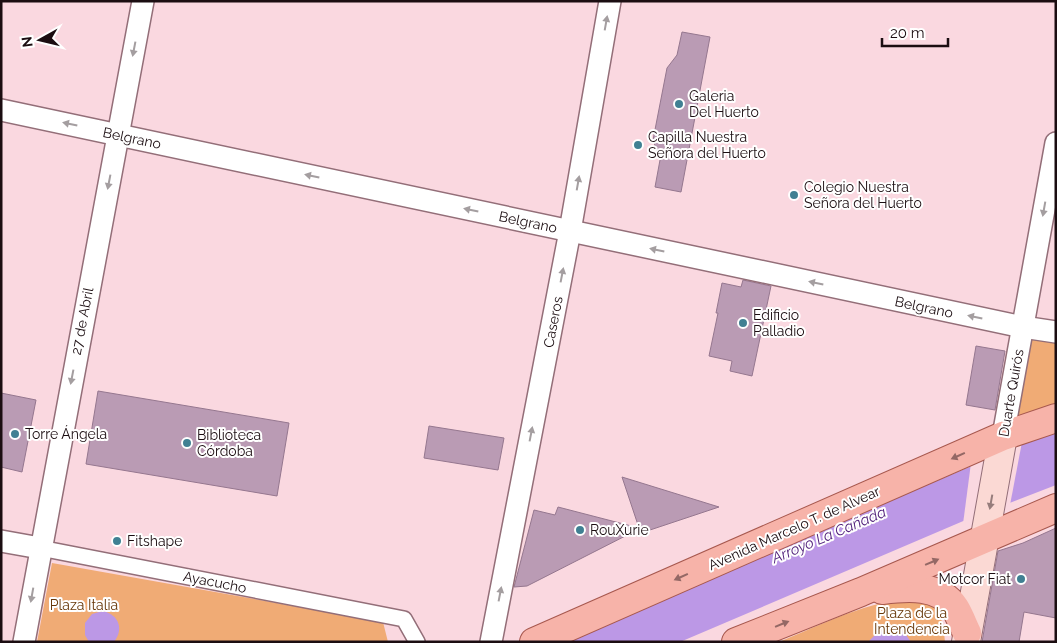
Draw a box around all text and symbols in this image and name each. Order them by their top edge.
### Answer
one-way arrow [603,14,611,30]
north arrow [15,15,65,65]
scale bar [882,15,948,47]
text: 20 m [890,24,925,42]
text: N [18,35,36,48]
one-way arrow [129,42,137,58]
place label: Galeria Del Huerto [689,88,759,120]
marker: Galeria Del Huerto [673,98,685,110]
one-way arrow [62,120,78,128]
street label: Belgrano [101,124,163,152]
place label: Capilla Nuestra Señora del Huerto [648,129,766,161]
marker: Capilla Nuestra Señora del Huerto [632,139,644,151]
one-way arrow [305,172,320,180]
one-way arrow [104,175,112,191]
one-way arrow [575,175,583,191]
place label: Colegio Nuestra Señora del Huerto [804,179,922,211]
marker: Colegio Nuestra Señora del Huerto [788,189,800,201]
one-way arrow [1040,201,1048,216]
one-way arrow [464,206,479,214]
street label: Belgrano [497,208,559,236]
one-way arrow [649,245,665,253]
one-way arrow [558,266,566,282]
one-way arrow [807,279,823,287]
street label: 27 de Abril [68,286,96,356]
street label: Belgrano [893,293,955,321]
street label: Caseros [540,295,566,349]
place label: Edificio Palladio [753,307,805,339]
one-way arrow [967,313,982,321]
marker: Edificio Palladio [737,317,749,329]
street label: Duarte Quirós [995,348,1027,438]
one-way arrow [68,369,76,384]
place label: Torre Ángela [25,425,107,442]
place label: Biblioteca Córdoba [197,427,261,459]
one-way arrow [527,427,535,442]
marker: Torre Ángela [9,428,21,440]
marker: Biblioteca Córdoba [181,437,193,449]
one-way arrow [951,452,965,460]
street label: Avenida Marcelo T. de Alvear [706,483,882,573]
one-way arrow [986,494,994,510]
water label: Arroyo La Cañada [768,503,889,568]
place label: RouXurie [590,522,649,538]
marker: RouXurie [574,524,586,536]
place label: Fitshape [127,533,182,549]
marker: Fitshape [111,535,123,547]
one-way arrow [925,557,939,565]
street label: Ayacucho [182,568,248,596]
place label: Motcor Fiat [938,571,1011,587]
marker: Motcor Fiat [1015,573,1027,585]
one-way arrow [674,574,688,582]
one-way arrow [497,585,505,601]
one-way arrow [27,587,35,603]
park label: Plaza Italia [50,597,118,613]
park label: Plaza de la Intendencia [874,605,950,637]
one-way arrow [775,620,790,628]

